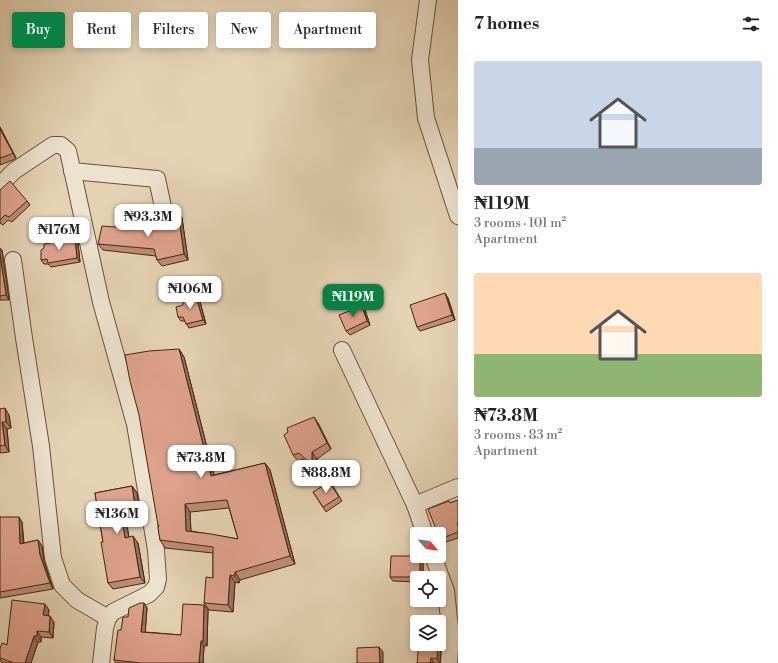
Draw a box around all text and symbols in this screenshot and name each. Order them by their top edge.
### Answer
chip: Buy [12,12,65,48]
chip: Rent [73,12,131,48]
chip: Filters [139,12,208,48]
chip: New [216,12,271,48]
chip: Apartment [279,12,376,48]
text: 7 homes [474,13,539,35]
icon: filters [740,13,762,35]
icon: home [582,87,654,159]
text: ₦119M [474,193,530,215]
pin: ₦93.3M [115,204,181,238]
text: ₦93.3M [123,209,173,225]
text: 3 rooms · 101 m² [474,215,566,231]
pin: ₦176M [31,217,87,251]
text: ₦176M [38,222,80,238]
text: Apartment [474,231,538,247]
pin: ₦106M [162,276,218,310]
text: ₦106M [167,281,213,297]
pin: ₦119M [325,284,381,318]
text: ₦119M [332,289,374,305]
icon: home [582,299,654,371]
text: ₦73.8M [474,405,538,427]
text: 3 rooms · 83 m² [474,427,562,443]
text: Apartment [474,443,538,459]
pin: ₦73.8M [168,445,234,479]
text: ₦73.8M [177,450,225,466]
pin: ₦88.8M [293,460,359,494]
text: ₦88.8M [301,465,351,481]
pin: ₦136M [89,501,145,535]
text: ₦136M [95,506,139,522]
north arrow [410,527,446,563]
map controls [410,527,446,651]
button: locate [410,571,446,607]
button: layers [410,615,446,651]

